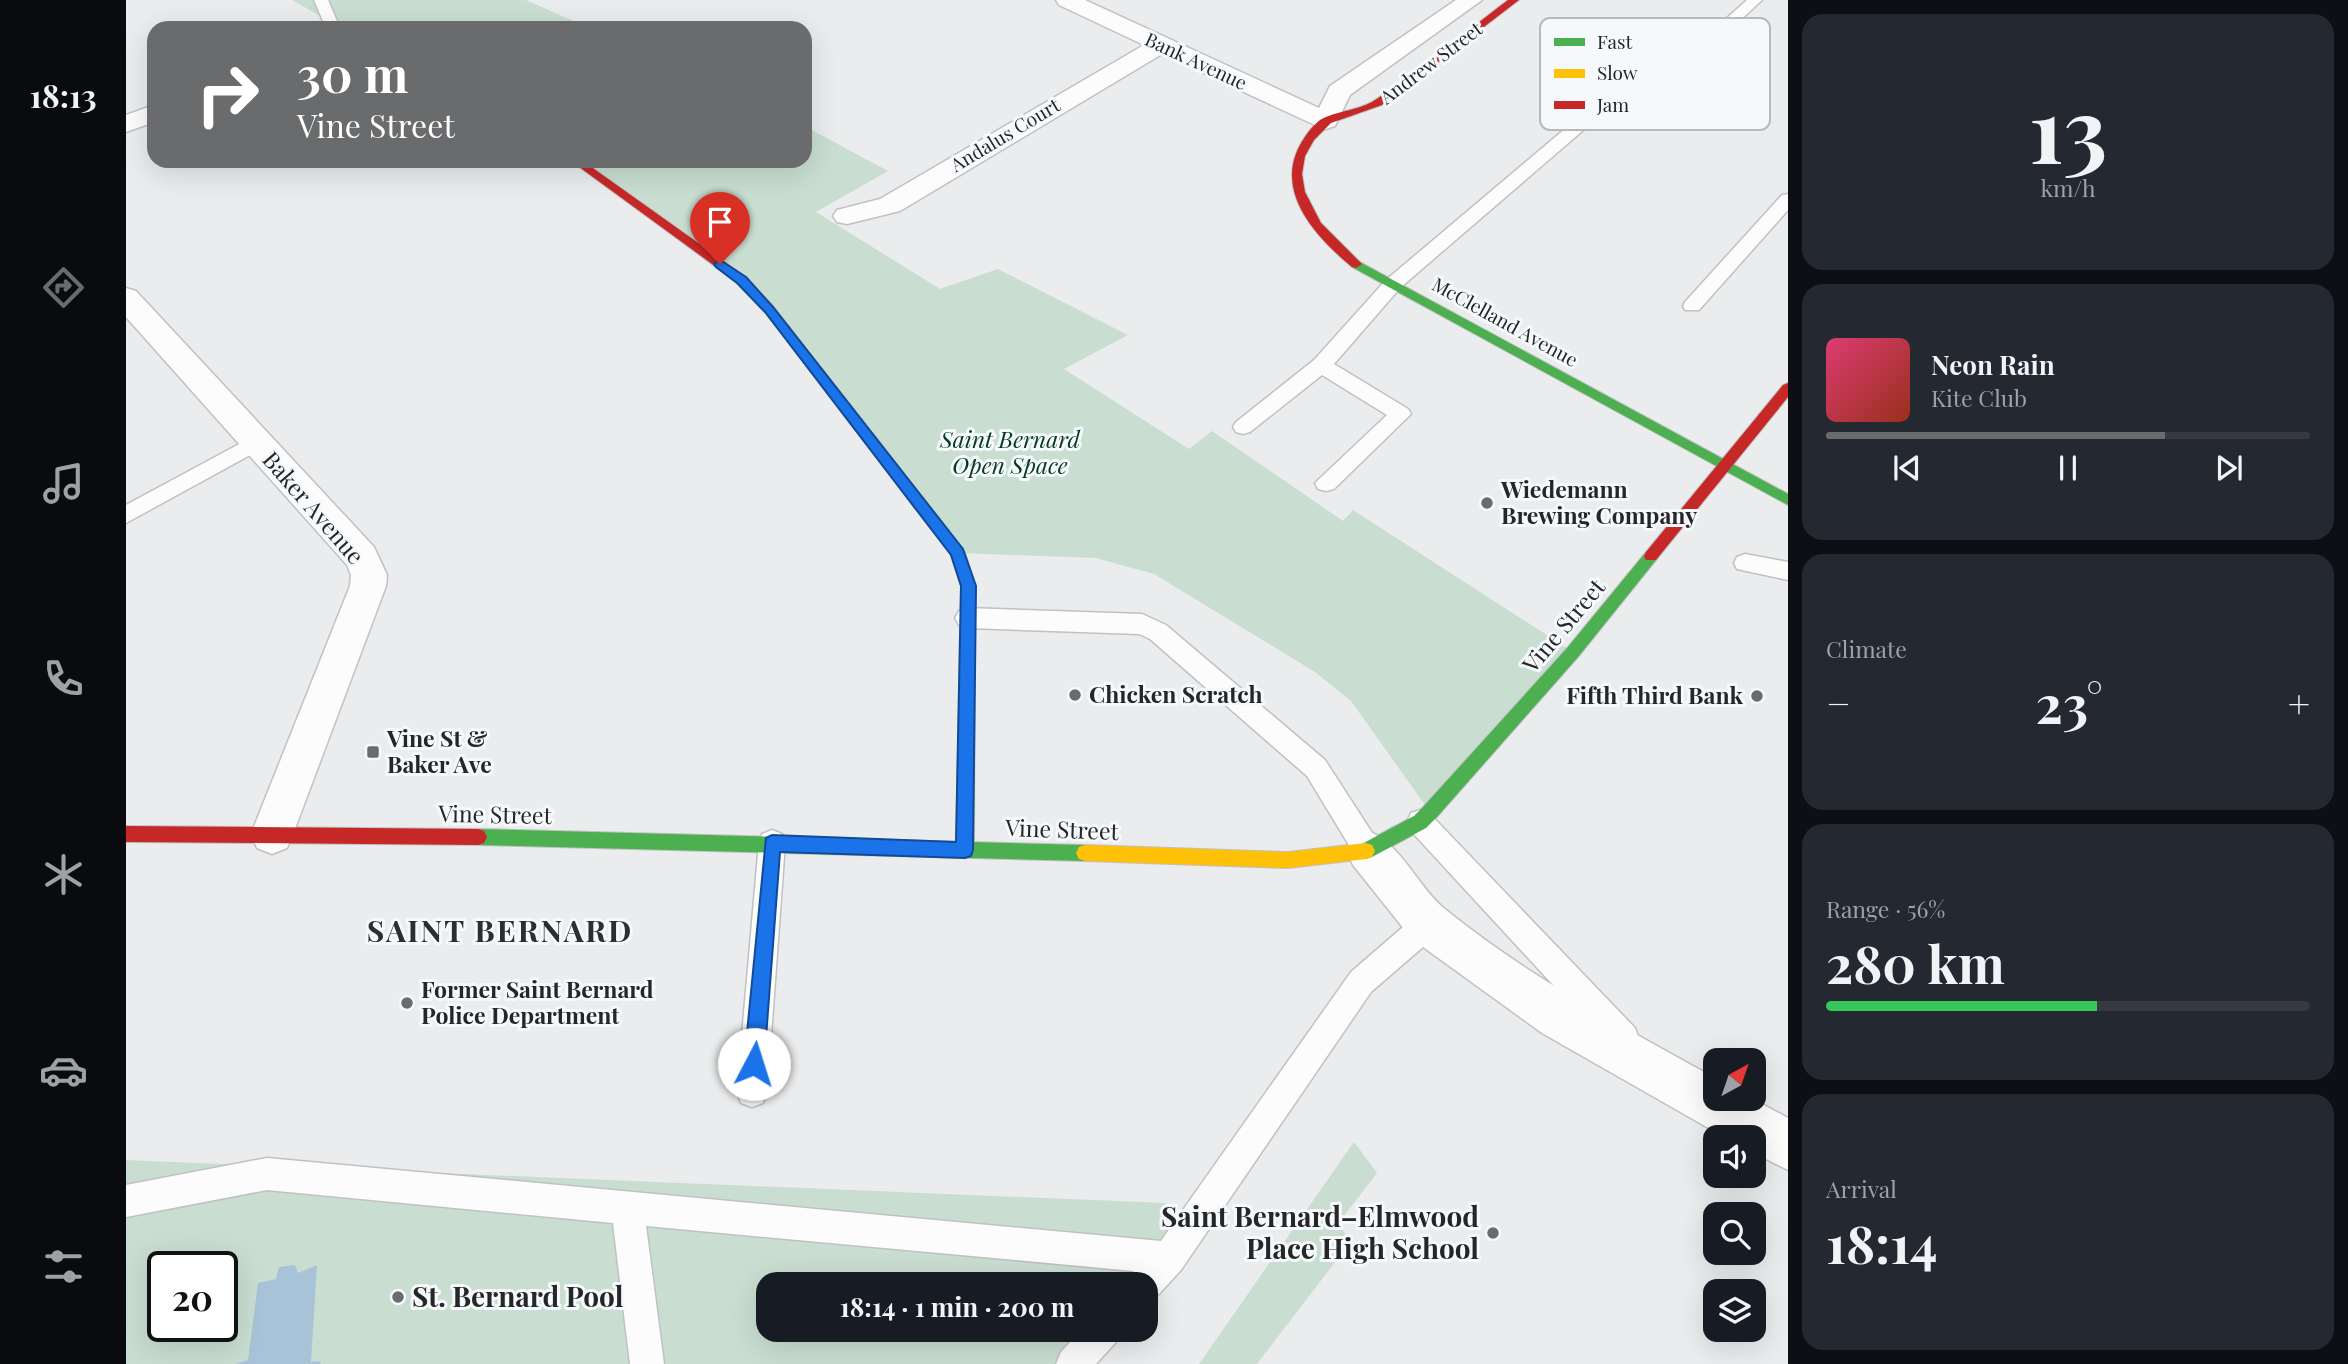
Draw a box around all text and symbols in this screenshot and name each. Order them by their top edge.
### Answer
street label: Andrew Street [1373,15,1487,110]
legend [1540,18,1770,130]
street label: Bank Avenue [1141,25,1252,95]
text: Fast [1597,28,1633,54]
text: 30 m [297,40,408,105]
icon: right [182,49,273,140]
text: Slow [1597,59,1638,85]
text: 13 [2029,66,2107,187]
text: 18:13 [29,73,97,116]
street label: Andalus Court [944,91,1064,178]
text: Jam [1596,91,1629,117]
text: Vine Street [297,103,455,146]
text: km/h [2040,172,2096,203]
pin [690,192,750,264]
icon: arrive [701,203,739,241]
icon: directions [39,263,88,312]
street label: McClelland Avenue [1428,270,1583,372]
text: Neon Rain [1931,347,2055,382]
text: Kite Club [1931,382,2027,413]
park label: Saint Bernard Open Space [939,423,1081,480]
street label: Baker Avenue [256,444,372,570]
icon: previous [1888,449,1926,487]
icon: pause [2049,449,2087,487]
icon: next [2210,449,2248,487]
icon: music [39,459,88,508]
place label: Wiedemann Brewing Company [1500,473,1697,530]
marker: Wiedemann Brewing Company [1479,495,1495,511]
street label: Vine Street [1514,571,1612,679]
text: Climate [1826,633,1907,664]
icon: phone [39,654,88,703]
text: 23° [2036,668,2103,737]
text: − [1826,677,1851,728]
text: + [2288,677,2310,728]
place label: Chicken Scratch [1089,678,1263,709]
place label: Fifth Third Bank [1566,679,1744,710]
marker: Chicken Scratch [1067,687,1083,703]
marker: Fifth Third Bank [1749,688,1765,704]
place label: Vine St & Baker Ave [386,722,492,779]
marker: Vine St & Baker Ave [365,744,381,760]
street label: Vine Street [437,797,553,830]
street label: Vine Street [1004,811,1120,846]
icon: climate [39,850,88,899]
text: Range · 56% [1826,893,1945,924]
district label: SAINT BERNARD [367,910,633,950]
text: 280 km [1826,928,2005,997]
place label: Former Saint Bernard Police Department [421,973,654,1030]
marker: Former Saint Bernard Police Department [399,995,415,1011]
position arrow [717,1027,791,1101]
icon: car [39,1046,88,1095]
north arrow [1703,1048,1766,1111]
map controls [1703,1048,1766,1342]
button: sound [1703,1125,1766,1188]
text: Arrival [1826,1173,1897,1204]
place label: Saint Bernard–Elmwood Place High School [1161,1197,1479,1266]
button: search [1703,1202,1766,1265]
text: 18:14 [1826,1208,1938,1277]
marker: Saint Bernard–Elmwood Place High School [1485,1225,1501,1241]
icon: filters [39,1242,88,1291]
speed limit sign: 20 [147,1251,238,1342]
place label: St. Bernard Pool [412,1277,624,1314]
button: layers [1703,1279,1766,1342]
marker: St. Bernard Pool [390,1289,406,1305]
text: 18:14 · 1 min · 200 m [840,1289,1074,1324]

